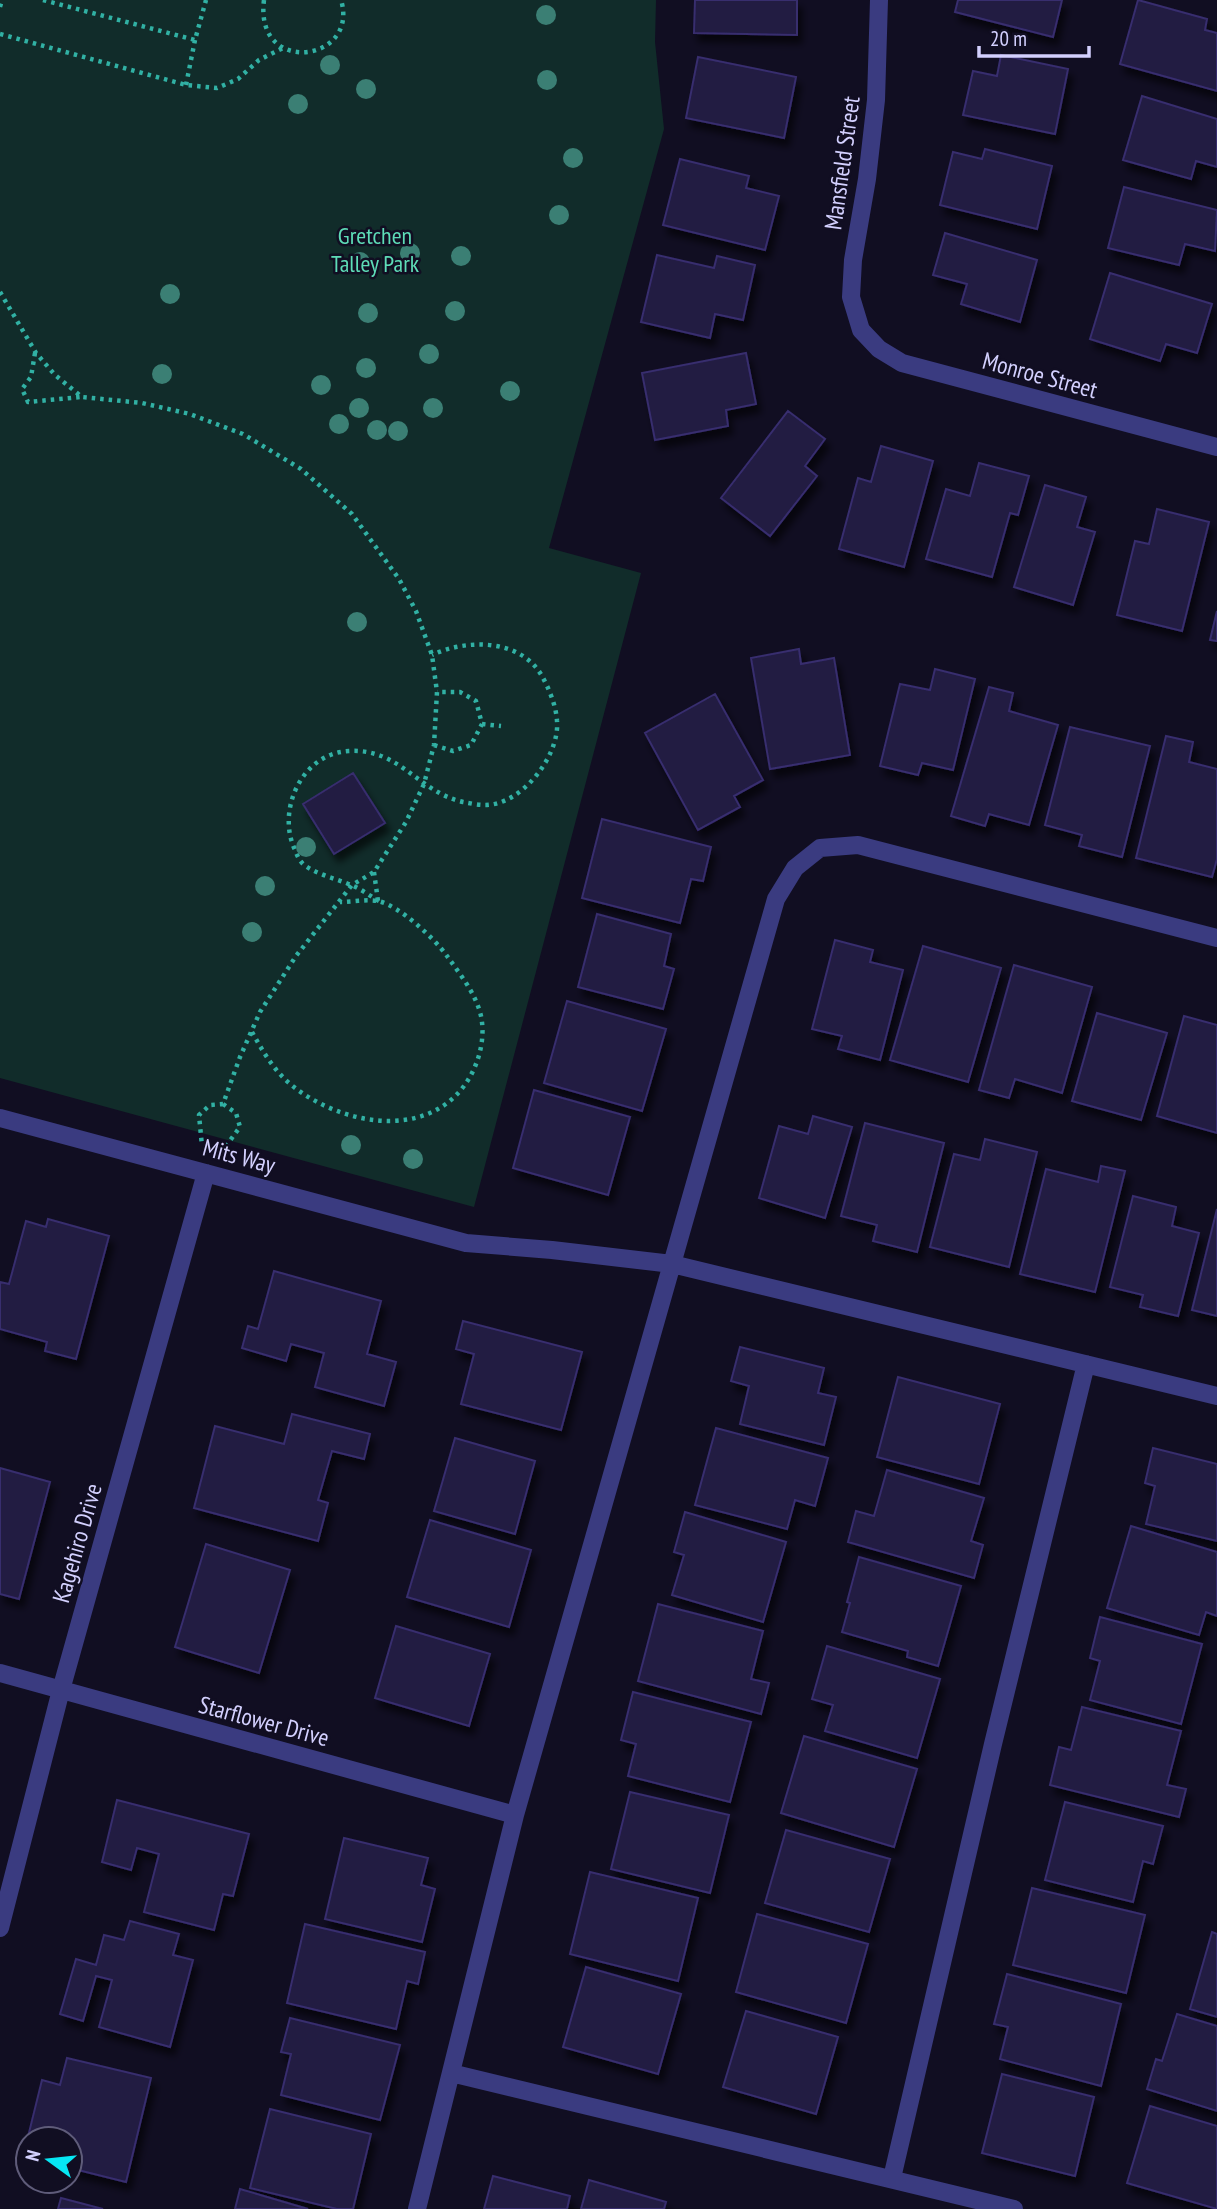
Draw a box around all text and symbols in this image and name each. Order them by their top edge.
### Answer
scale bar [979,14,1089,58]
text: 20 m [990,25,1027,52]
street label: Mansfield Street [817,94,867,232]
park label: Gretchen Talley Park [331,220,420,279]
street label: Monroe Street [979,345,1101,405]
street label: Mits Way [199,1131,279,1181]
street label: Kagehiro Drive [45,1480,109,1606]
street label: Starflower Drive [195,1689,333,1753]
north arrow [14,2125,84,2195]
text: N [20,2148,45,2164]

